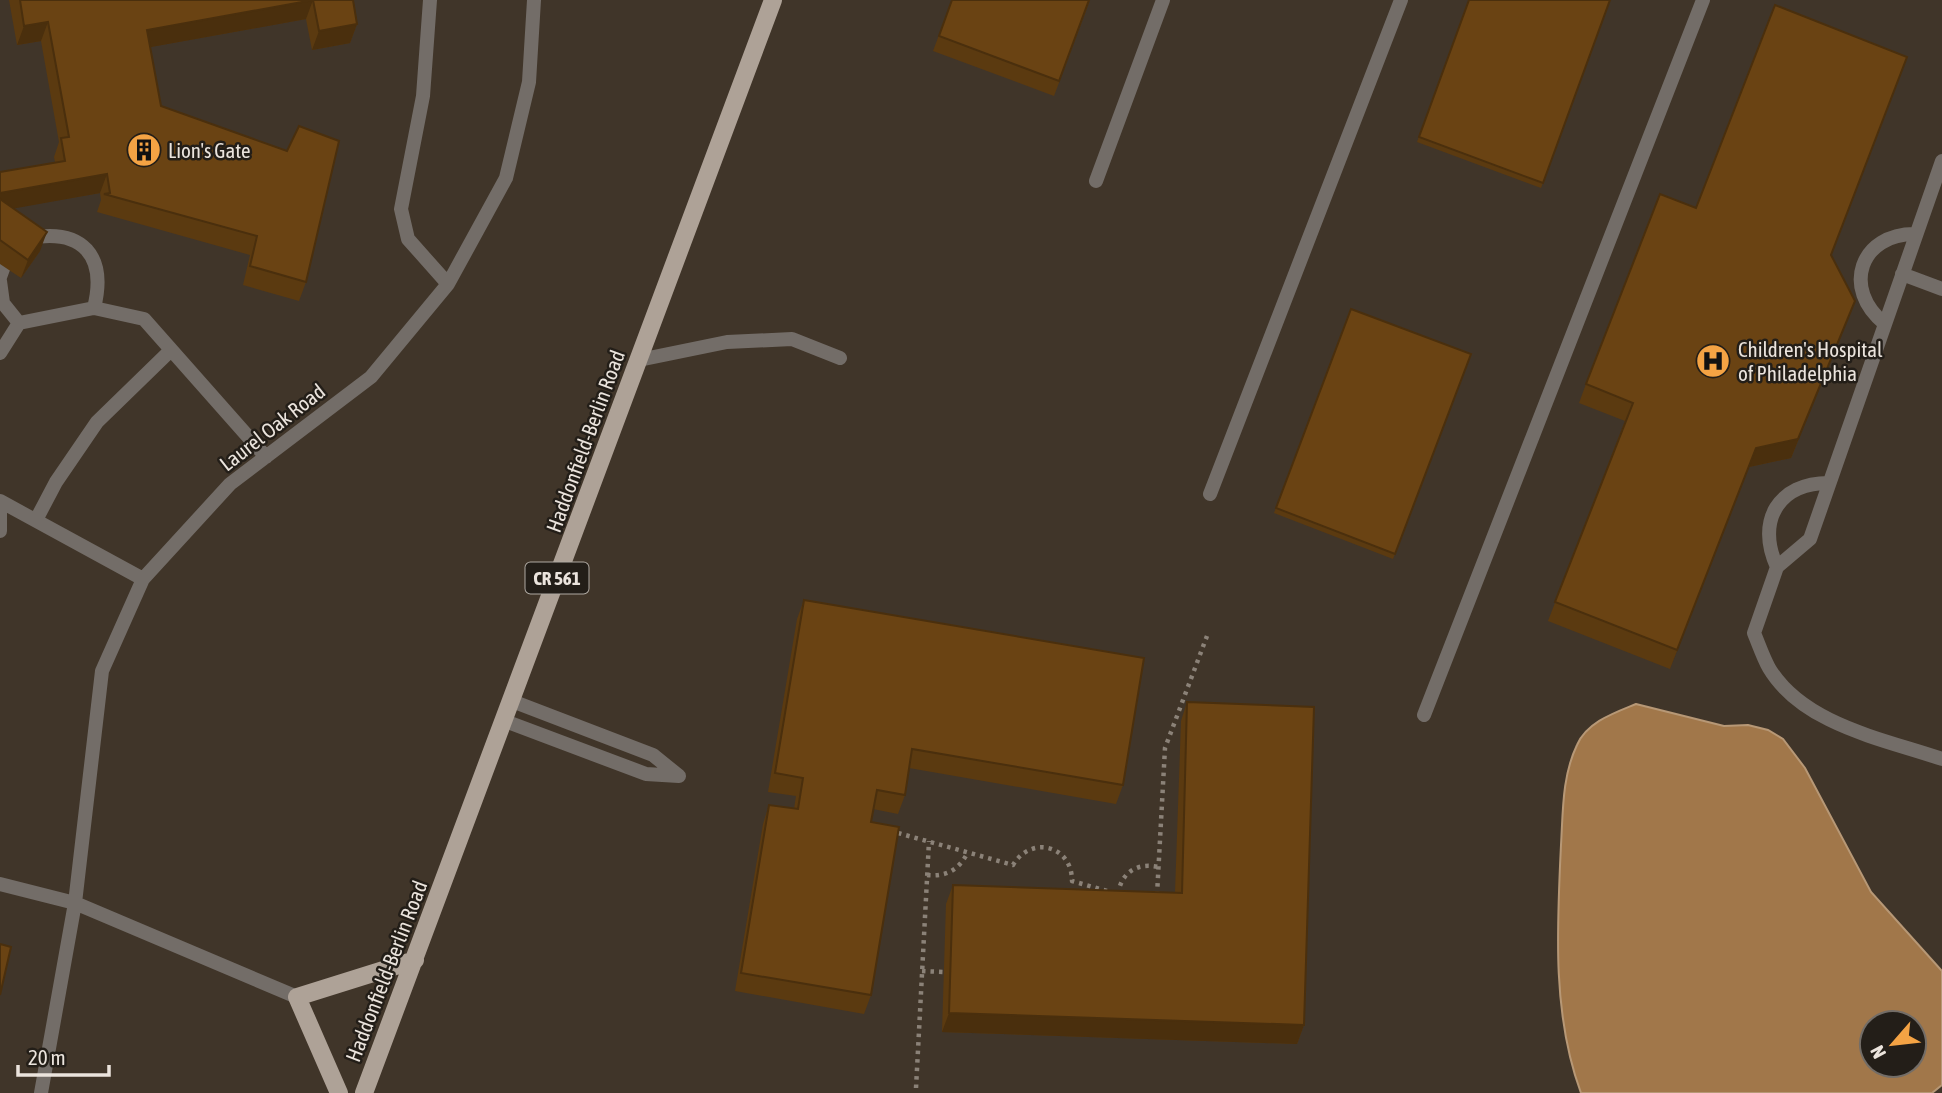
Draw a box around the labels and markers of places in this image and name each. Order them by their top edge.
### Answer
building icon: Lion's Gate [125,131,163,169]
place label: Lion's Gate [168,138,251,162]
place label: Children's Hospital of Philadelphia [1738,337,1883,385]
hospital icon: Children's Hospital of Philadelphia [1694,342,1732,380]

